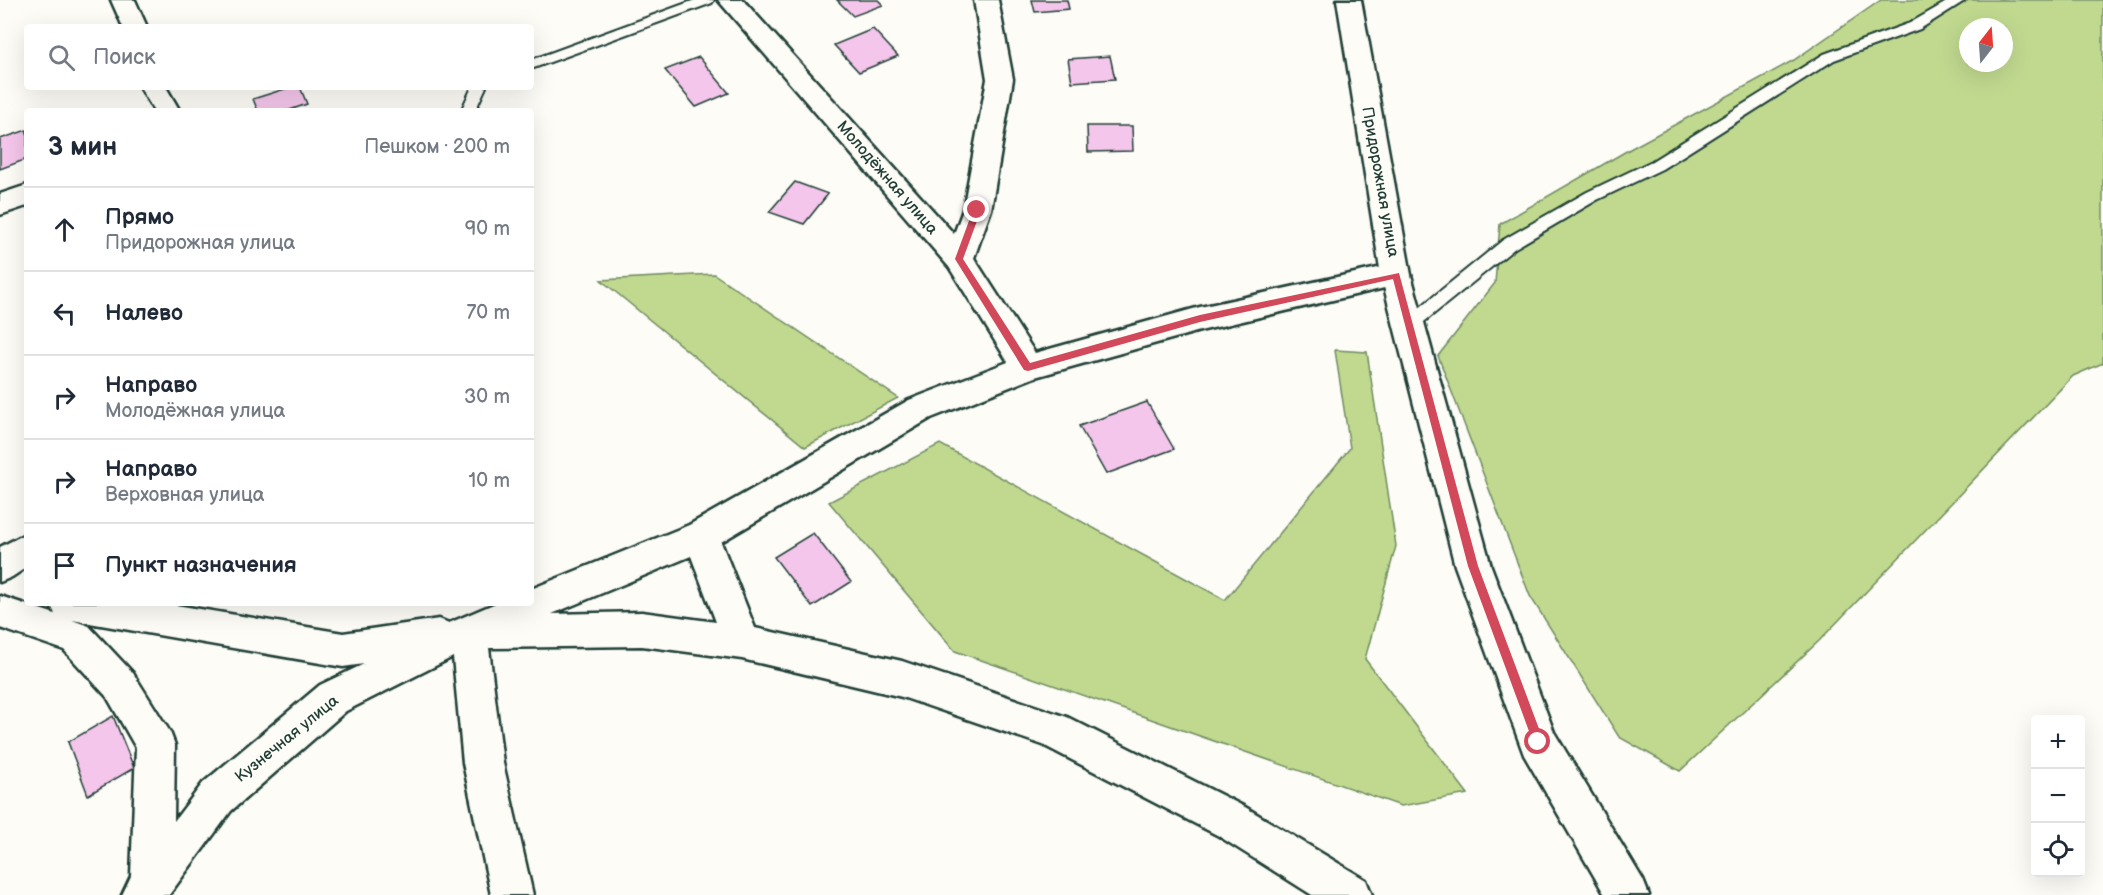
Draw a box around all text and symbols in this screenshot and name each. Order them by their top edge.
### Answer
north arrow [1959,18,2013,72]
search box [24,24,534,90]
icon: search [45,41,78,74]
text: Поиск [93,44,156,71]
street label: Придорожная улица [1357,105,1403,259]
street label: Молодёжная улица [833,117,942,239]
text: 3 мин [48,132,117,163]
text: Пешком · 200 m [364,135,510,159]
route end [963,196,989,222]
text: Прямо [105,204,174,231]
icon: ahead [48,213,81,246]
text: 90 m [465,217,510,241]
text: Придорожная улица [105,231,295,255]
icon: left [48,297,81,330]
text: Налево [105,300,183,327]
text: 70 m [466,301,510,325]
text: Направо [105,372,197,399]
icon: right [48,381,81,414]
text: 30 m [464,385,510,409]
text: Молодёжная улица [105,399,285,423]
text: Направо [105,456,197,483]
icon: right [48,465,81,498]
text: 10 m [469,469,510,493]
text: Верховная улица [105,483,265,507]
icon: arrive [48,549,81,582]
text: Пункт назначения [105,552,297,579]
street label: Кузнечная улица [231,691,343,787]
map controls [2031,715,2085,877]
button: + [2031,715,2085,769]
route start [1524,728,1550,754]
button: − [2031,769,2085,823]
button: locate [2031,823,2085,877]

